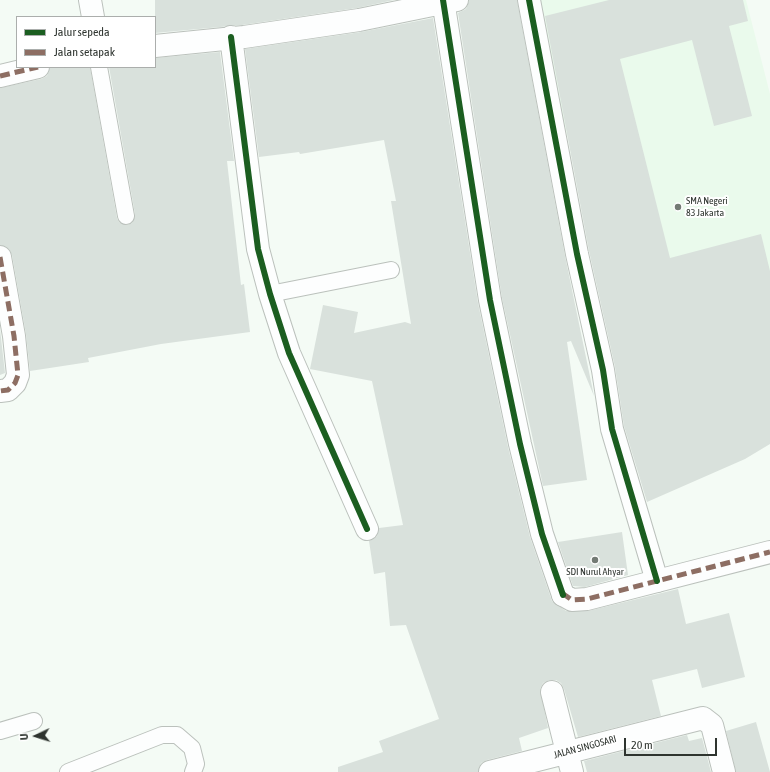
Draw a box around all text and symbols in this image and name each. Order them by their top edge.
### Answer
legend [16,16,156,68]
text: Jalur sepeda [54,25,110,39]
text: Jalan setapak [54,45,115,59]
place label: SMA Negeri 83 Jakarta [686,195,727,218]
marker: SMA Negeri 83 Jakarta [673,202,683,212]
marker: SDI Nurul Ahyar [590,555,600,565]
place label: SDI Nurul Ahyar [566,566,624,578]
north arrow [16,716,56,756]
scale bar [626,730,719,756]
text: U [18,733,30,740]
street label: JALAN SINGOSARI [552,733,618,761]
text: 20 m [631,738,653,752]

